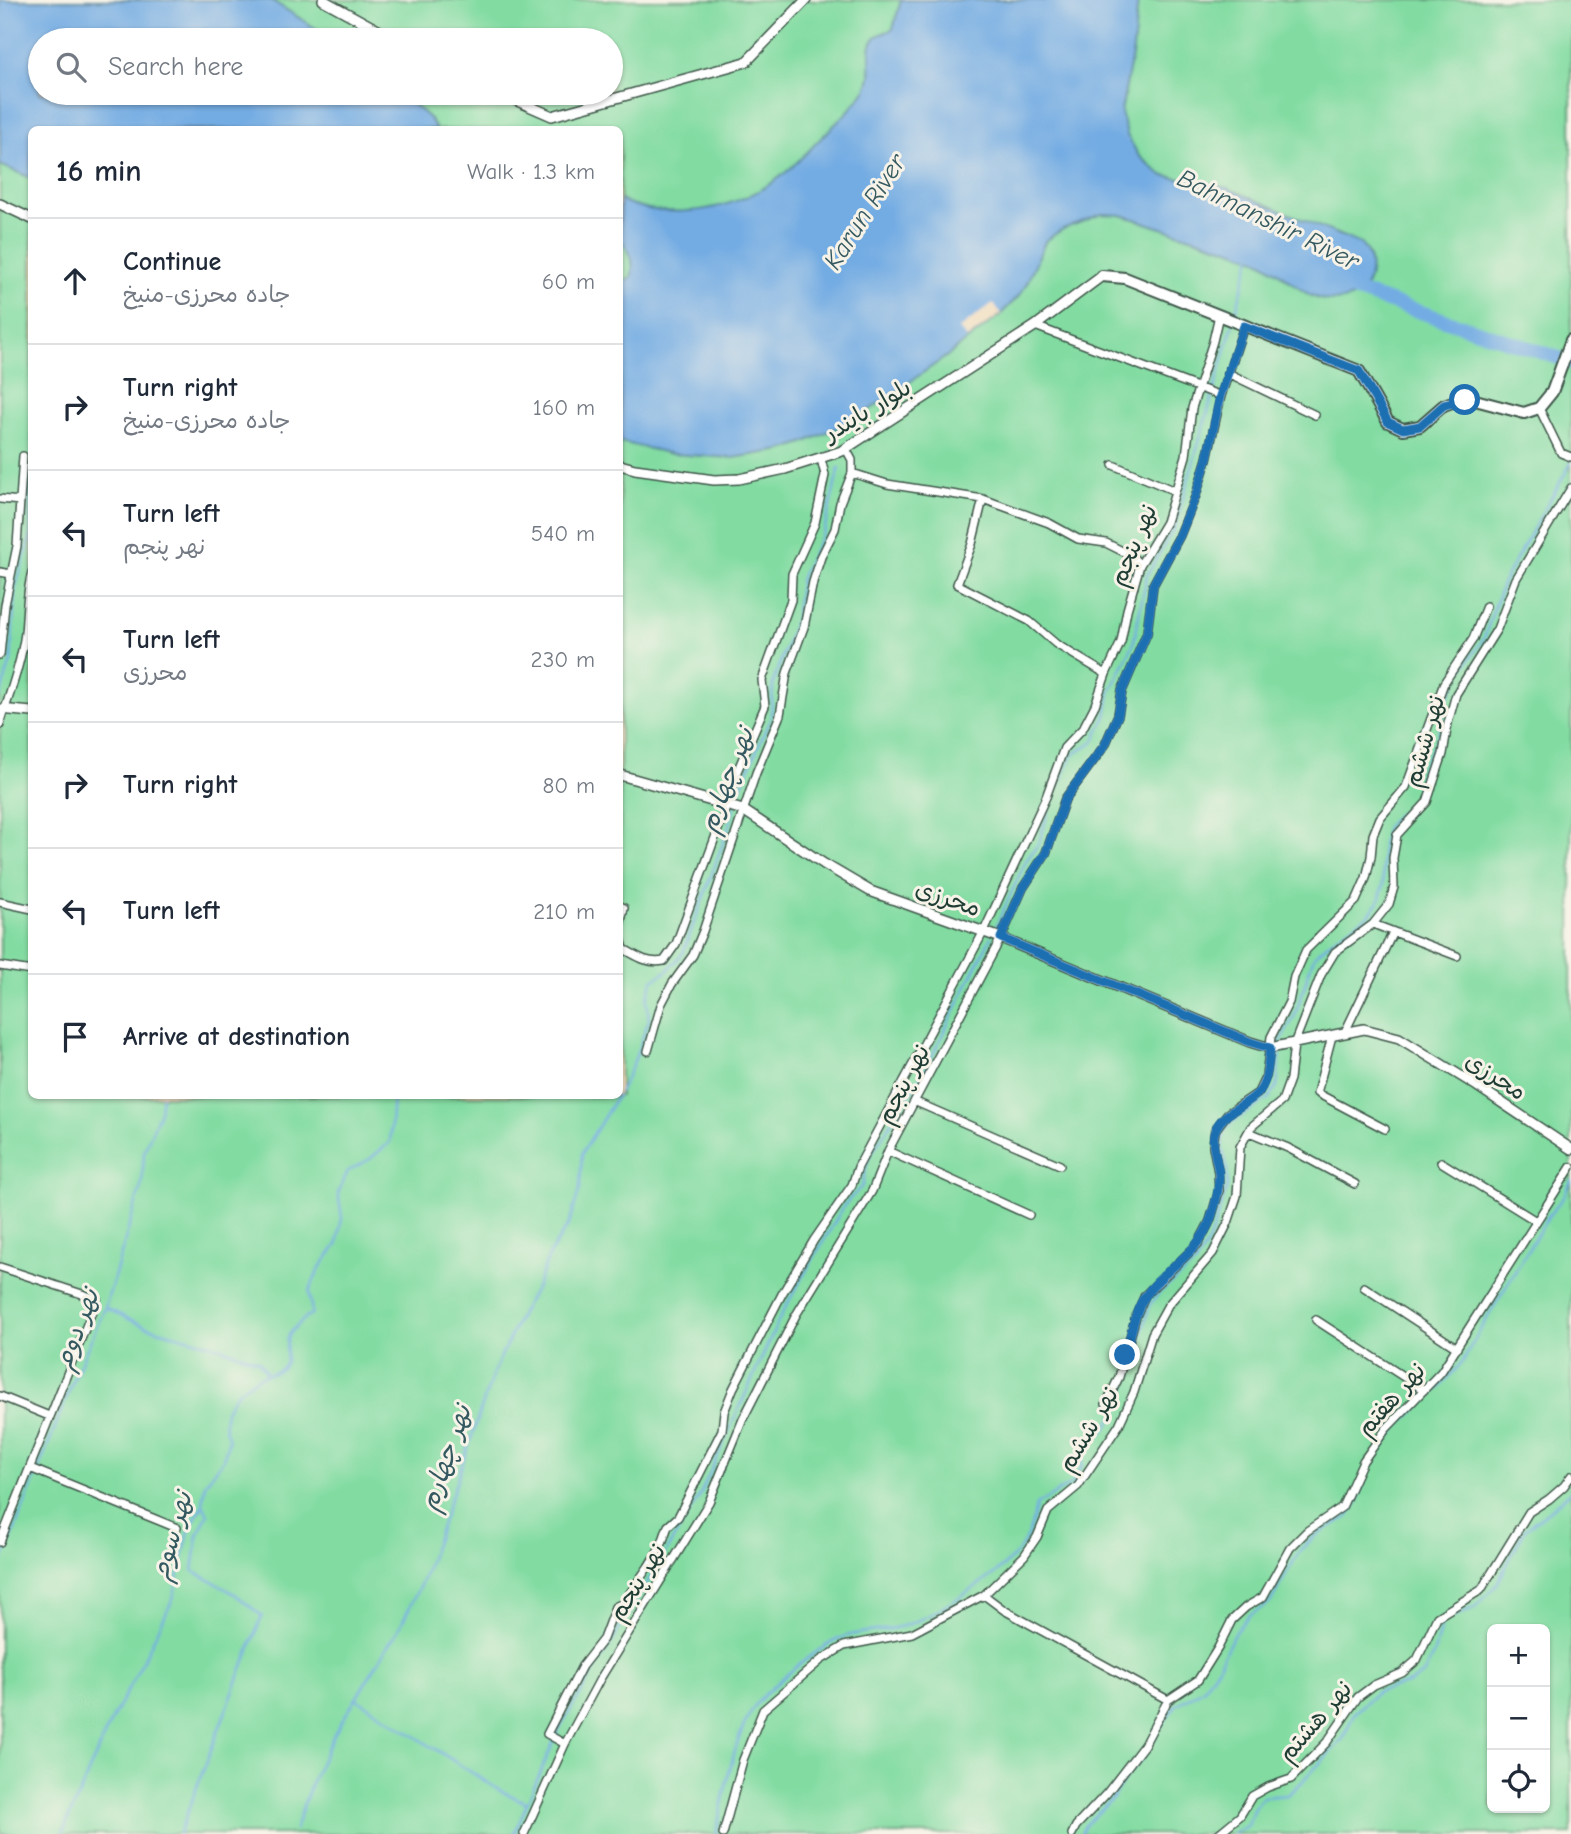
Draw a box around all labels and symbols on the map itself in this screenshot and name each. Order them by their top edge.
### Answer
water label: Karun River [818,147,913,275]
water label: Bahmanshir River [1172,163,1365,278]
street label: بلوار بایندر [816,373,917,449]
route start [1449,384,1480,415]
street label: نهر پنجم [1103,500,1166,592]
street label: نهر ششم [1398,692,1454,791]
water label: نهر چهارم [693,721,765,838]
street label: محرزی [912,874,984,922]
street label: نهر پنجم [870,1040,939,1130]
street label: محرزی [1460,1046,1532,1106]
water label: نهر دوم [48,1282,111,1375]
route end [1109,1339,1140,1370]
street label: نهر هفتم [1351,1357,1434,1444]
street label: نهر ششم [1052,1381,1128,1479]
water label: نهر چهارم [414,1399,483,1516]
water label: نهر سوم [145,1486,204,1585]
street label: نهر پنجم [602,1538,675,1628]
street label: نهر هشتم [1272,1675,1361,1770]

